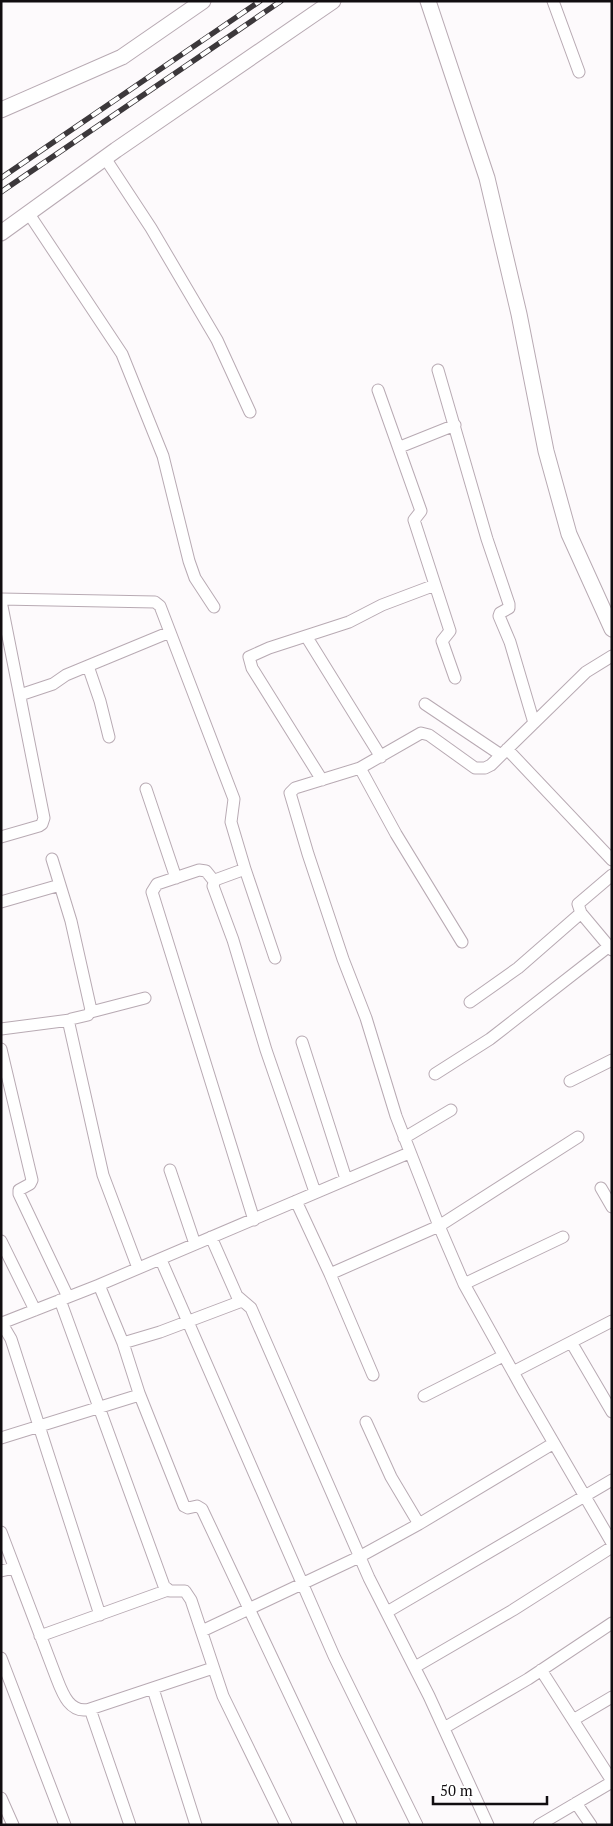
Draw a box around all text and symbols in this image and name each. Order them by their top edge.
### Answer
scale bar [433,1774,547,1806]
text: 50 m [440,1780,473,1800]

